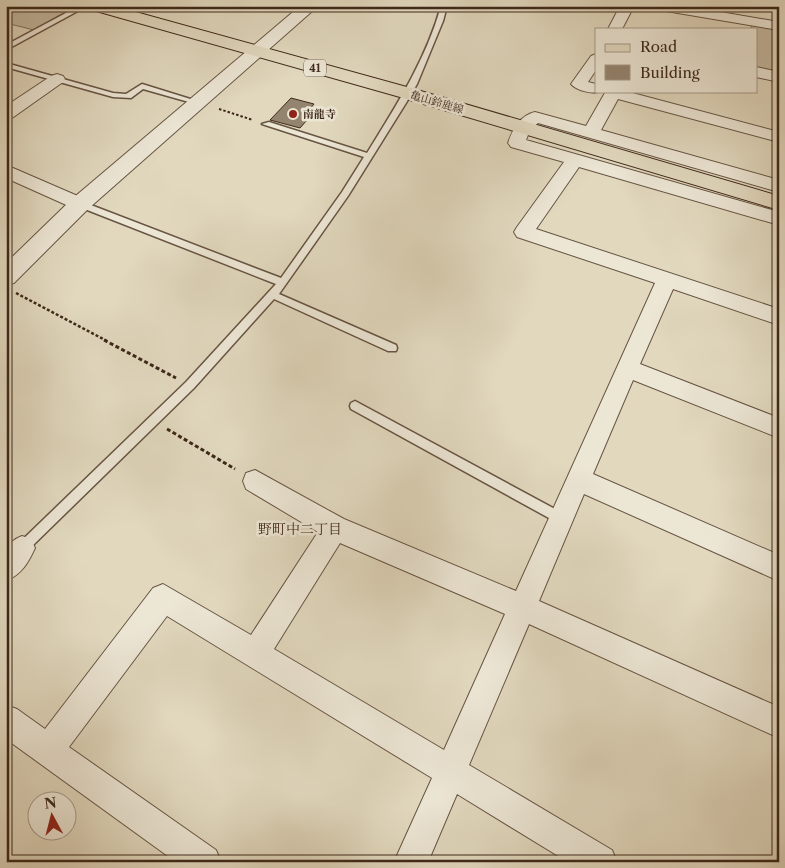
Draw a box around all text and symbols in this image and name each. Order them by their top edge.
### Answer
legend [595,28,758,92]
text: Road [640,37,677,56]
road number: 41 [304,59,326,76]
text: Building [640,63,700,82]
street label: 亀山鈴鹿線 [409,88,465,116]
place label: 南龍寺 [303,107,336,121]
marker: 南龍寺 [287,108,299,120]
district label: 野町中二丁目 [258,520,342,538]
north arrow [28,790,78,840]
text: N [43,793,58,813]

